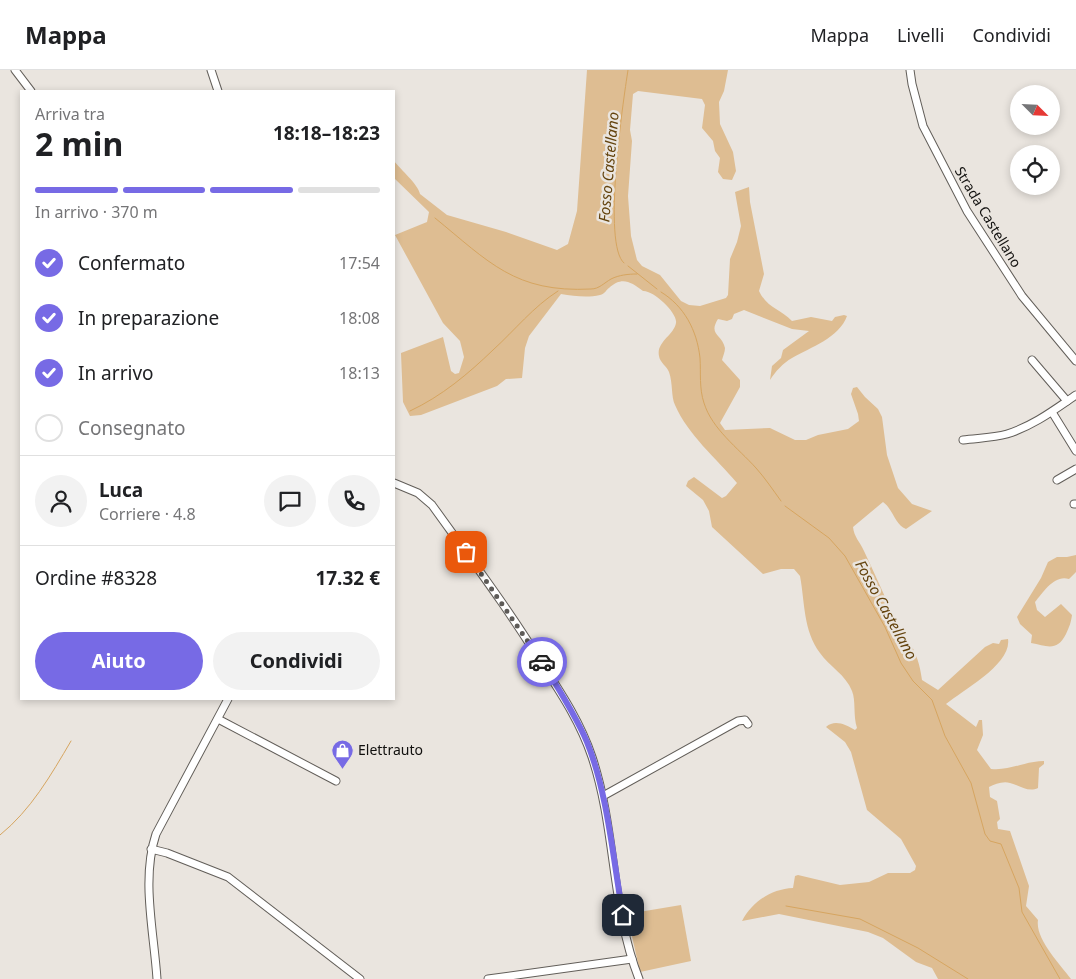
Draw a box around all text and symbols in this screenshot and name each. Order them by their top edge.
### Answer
text: Mappa [25,18,107,51]
text: Mappa [810,23,869,47]
text: Livelli [897,23,944,47]
text: Condividi [972,23,1051,47]
north arrow [1010,85,1060,135]
map controls [1010,85,1060,195]
text: Arriva tra [35,103,105,125]
water label: Fosso Castellano [593,111,623,223]
text: 18:18–18:23 [273,120,380,146]
text: 2 min [35,122,123,165]
button: locate [1010,145,1060,195]
street label: Strada Castellano [951,163,1026,271]
text: In arrivo · 370 m [35,201,158,223]
icon: check [35,249,63,277]
text: Confermato [78,250,185,276]
text: 17:54 [339,252,380,274]
icon: check [35,304,63,332]
text: In preparazione [78,305,219,331]
text: 18:08 [339,307,380,329]
icon: check [35,359,63,387]
text: In arrivo [78,360,154,386]
text: 18:13 [339,362,380,384]
text: Consegnato [78,415,186,441]
button: person [35,475,87,527]
button: chat [264,475,316,527]
button: phone [328,475,380,527]
text: Luca [99,477,143,503]
text: Corriere · 4.8 [99,503,196,525]
pin [445,531,487,573]
icon: bag [452,538,480,566]
water label: Fosso Castellano [851,556,922,663]
text: Ordine #8328 [35,565,157,591]
text: 17.32 € [315,565,380,591]
button: Aiuto [35,632,203,690]
button: Condividi [213,632,380,690]
courier [517,637,567,687]
icon: car [528,648,556,676]
shop icon: Elettrauto [330,738,354,769]
place label: Elettrauto [358,740,423,759]
pin [602,894,644,936]
icon: home [609,901,637,929]

